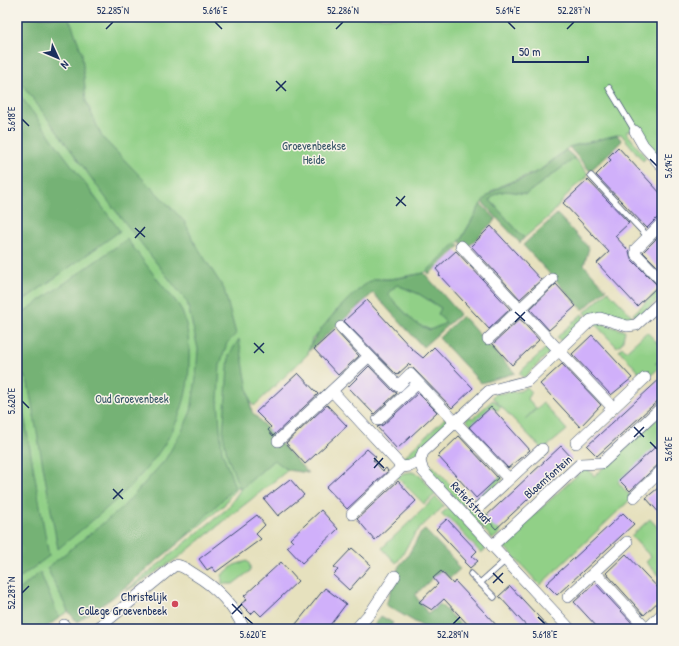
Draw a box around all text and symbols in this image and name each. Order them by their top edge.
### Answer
text: 52.285°N [97,4,129,17]
text: 5.616°E [203,4,228,17]
text: 52.286°N [327,4,359,17]
text: 5.614°E [496,4,521,17]
text: 52.287°N [558,4,590,17]
north arrow [38,38,78,78]
scale bar [513,38,588,64]
text: 50 m [519,43,540,60]
text: N [58,58,72,72]
text: 5.618°E [5,106,18,132]
park label: Groevenbeekse Heide [282,137,346,168]
text: 5.614°E [662,153,675,178]
text: 5.620°E [5,387,18,414]
park label: Oud Groevenbeek [95,390,169,407]
text: 5.616°E [662,436,675,461]
street label: Bloemfontein [520,451,575,502]
street label: Retiefstraat [447,477,496,528]
text: 52.287°N [5,577,18,609]
place label: Christelijk College Groevenbeek [78,588,167,619]
marker: Christelijk College Groevenbeek [170,599,180,609]
text: 5.620°E [240,628,267,641]
text: 52.289°N [437,628,469,641]
text: 5.618°E [532,628,558,641]

